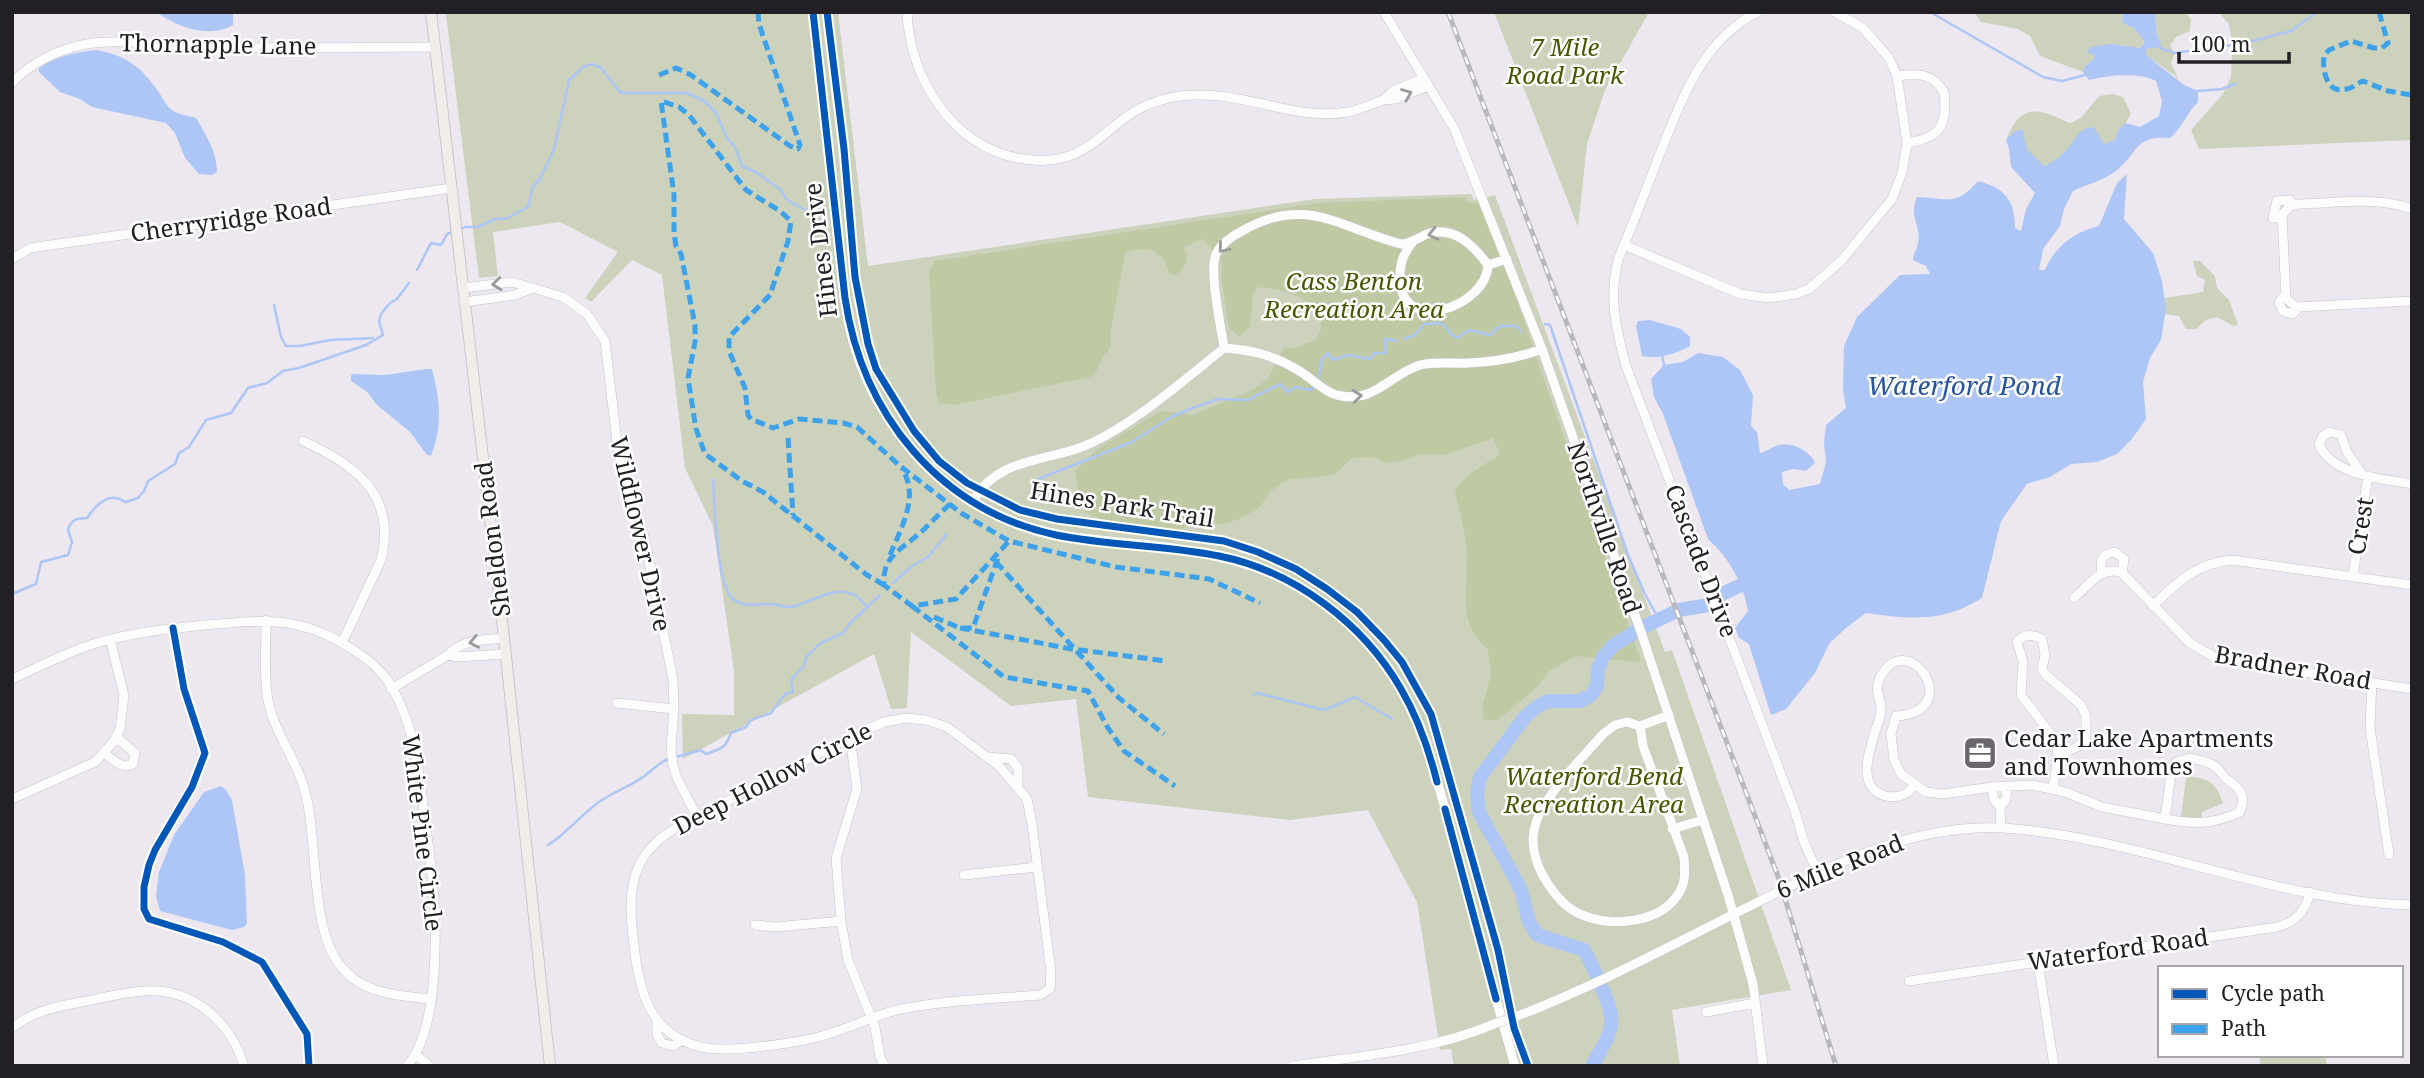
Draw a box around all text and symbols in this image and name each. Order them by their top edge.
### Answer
scale bar [2179,21,2289,65]
street label: Thornapple Lane [119,25,317,62]
park label: 7 Mile Road Park [1505,30,1625,91]
text: 100 m [2190,30,2251,58]
one-way arrow [1401,89,1413,103]
street label: Hines Drive [795,181,844,319]
street label: Cherryridge Road [128,188,334,249]
one-way arrow [1427,226,1439,241]
one-way arrow [1219,240,1231,253]
park label: Cass Benton Recreation Area [1263,264,1444,325]
one-way arrow [491,276,502,291]
water label: Waterford Pond [1867,367,2062,403]
one-way arrow [1352,389,1363,404]
street label: Wildflower Drive [603,433,680,634]
street label: Northville Road [1560,437,1650,618]
street label: Sheldon Road [466,459,517,619]
street label: Hines Park Trail [1028,473,1217,534]
street label: Cascade Drive [1658,479,1747,642]
street label: Crest [2339,494,2380,557]
one-way arrow [468,634,480,649]
street label: Bradner Road [2212,637,2374,697]
street label: Deep Hollow Circle [668,713,877,842]
place label: Cedar Lake Apartments and Townhomes [2004,721,2274,782]
street label: White Pine Circle [395,732,452,933]
office icon: Cedar Lake Apartments and Townhomes [1961,734,1999,772]
park label: Waterford Bend Recreation Area [1503,759,1684,820]
street label: 6 Mile Road [1771,825,1908,906]
street label: Waterford Road [2025,919,2211,978]
legend [2158,966,2403,1057]
text: Cycle path [2221,979,2325,1007]
text: Path [2221,1014,2266,1042]

